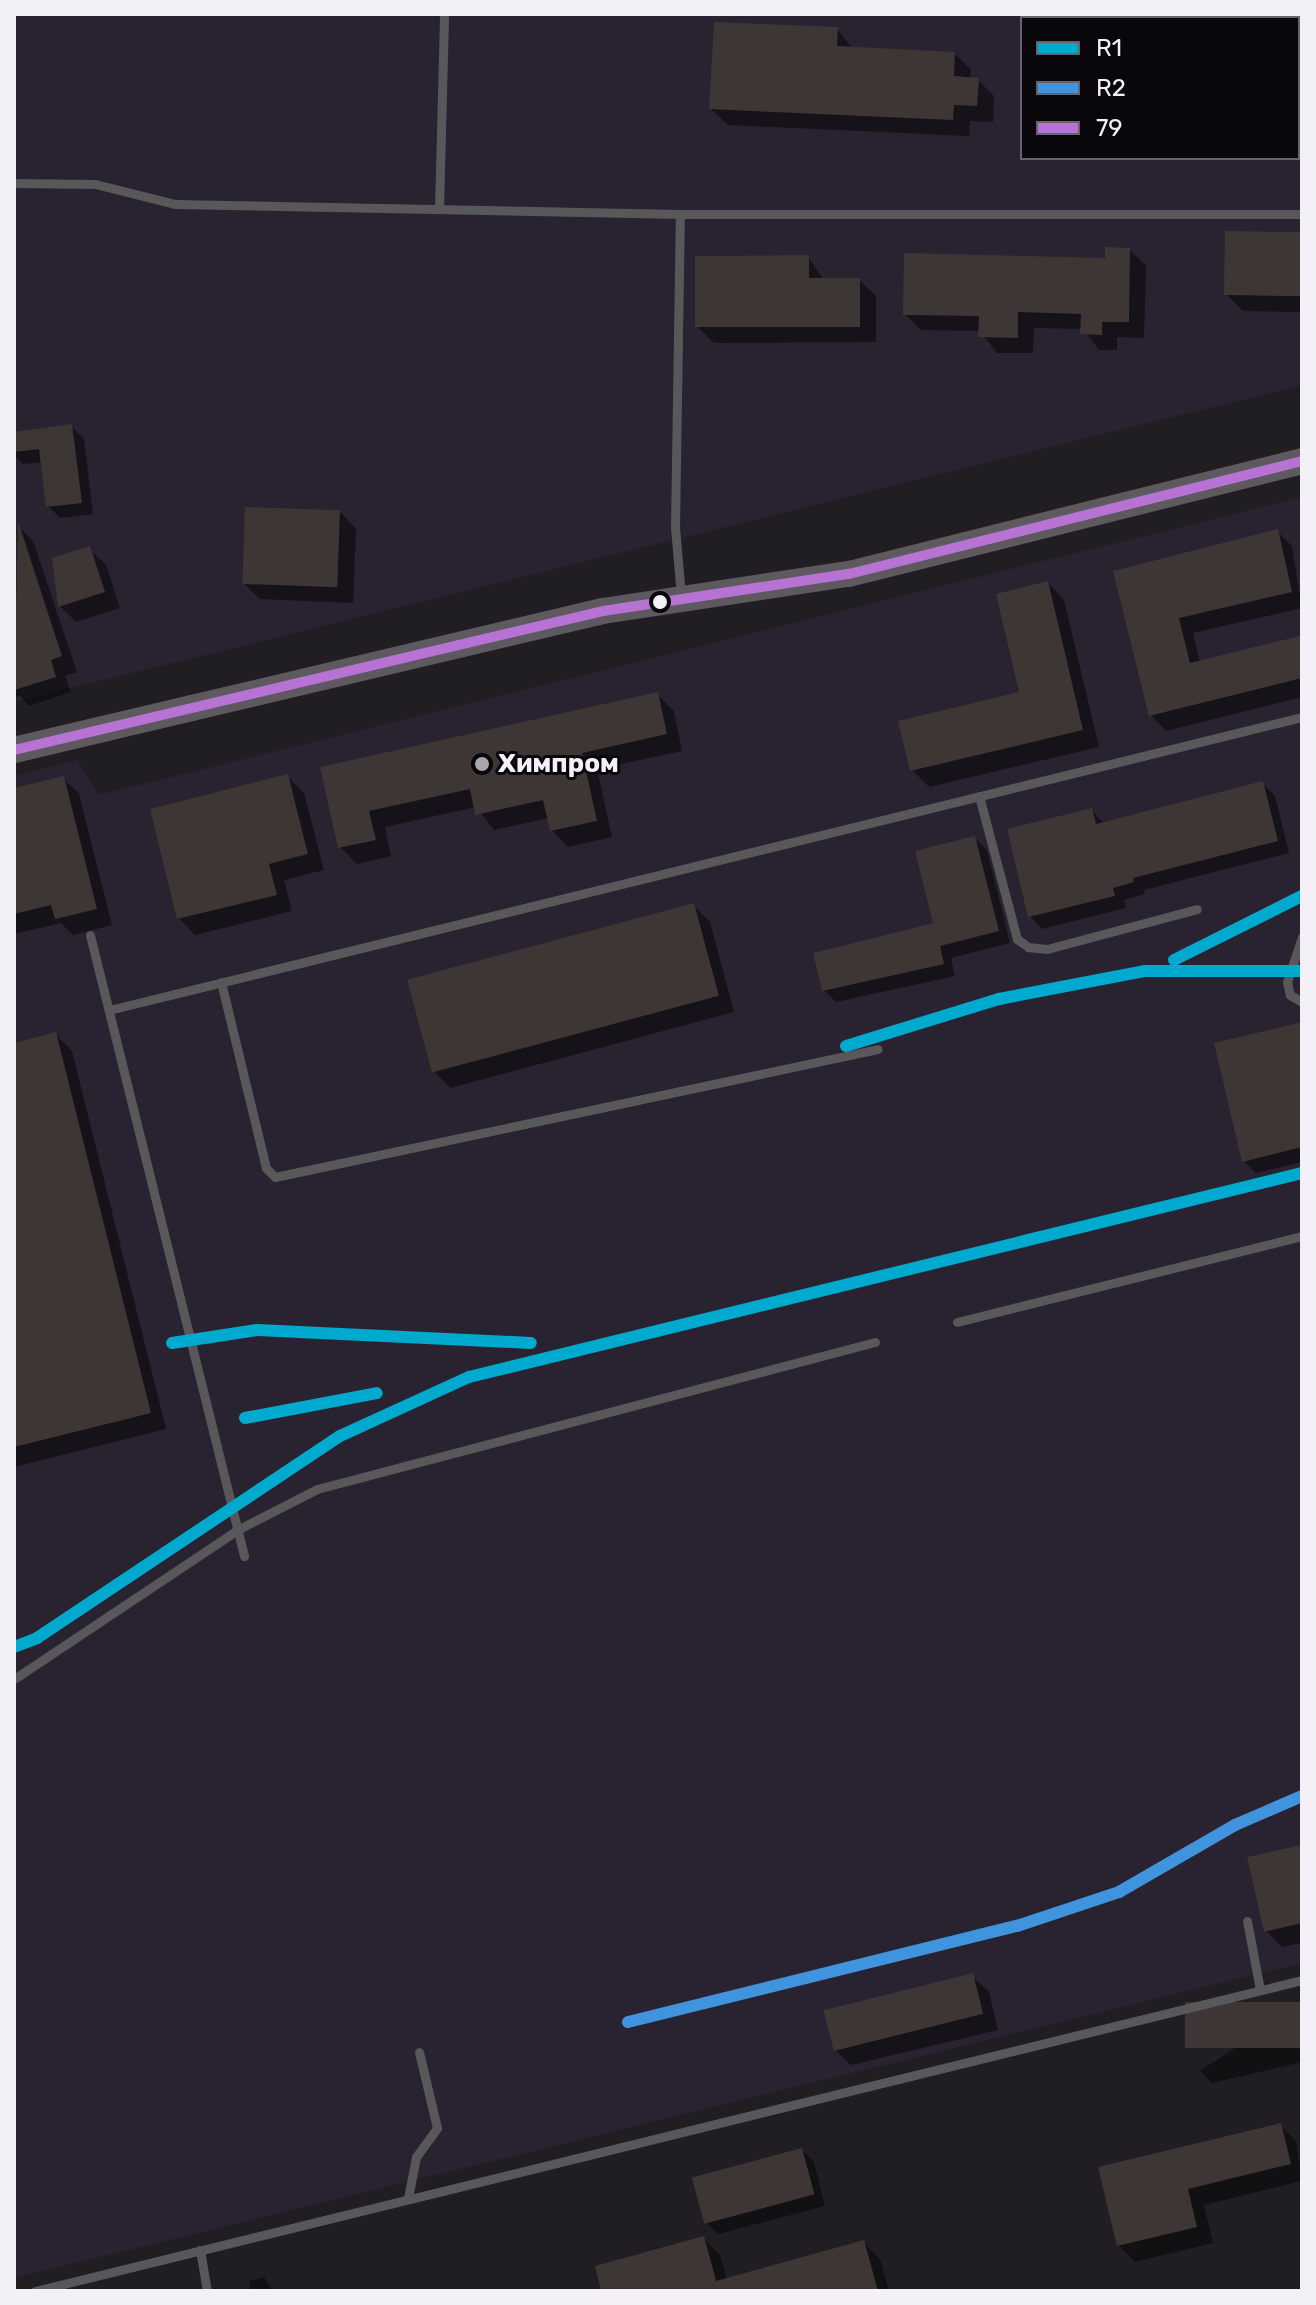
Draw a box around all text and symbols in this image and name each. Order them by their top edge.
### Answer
legend [1020,16,1300,160]
text: R1 [1096,34,1122,62]
text: R2 [1096,74,1126,102]
text: 79 [1096,114,1123,142]
unlabelled marker [652,594,668,610]
place label: Химпром [498,748,619,780]
marker: Химпром [473,755,491,773]

